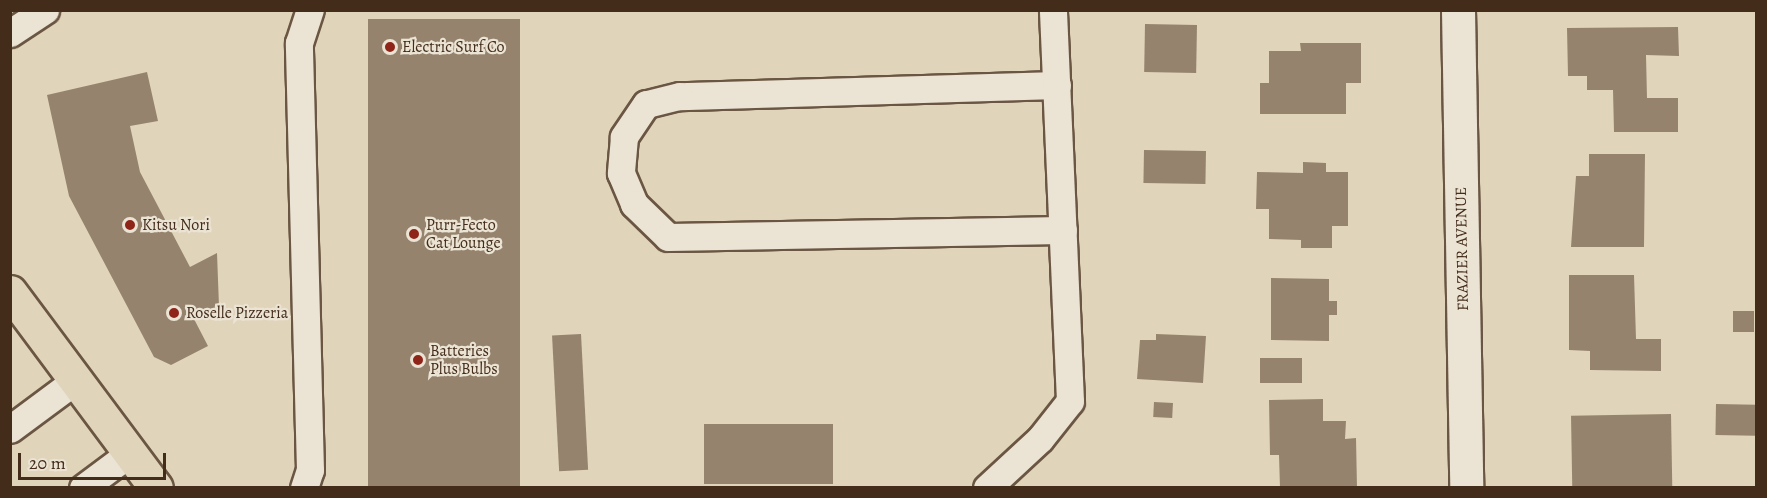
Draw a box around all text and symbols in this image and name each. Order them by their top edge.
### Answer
place label: Electric Surf Co [402,37,505,57]
marker: Electric Surf Co [383,40,397,54]
street label: FRAZIER AVENUE [1451,187,1473,311]
place label: Kitsu Nori [142,215,210,235]
place label: Purr-Fecto Cat Lounge [426,215,501,253]
marker: Kitsu Nori [123,218,137,232]
marker: Purr-Fecto Cat Lounge [407,227,421,241]
place label: Roselle Pizzeria [186,303,288,323]
marker: Roselle Pizzeria [167,306,181,320]
place label: Batteries Plus Bulbs [430,341,498,379]
marker: Batteries Plus Bulbs [411,353,425,367]
scale bar [21,441,170,479]
text: 20 m [29,451,66,475]

